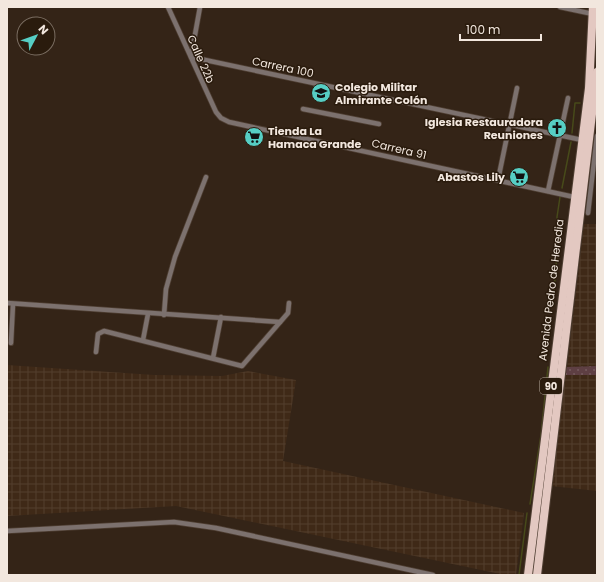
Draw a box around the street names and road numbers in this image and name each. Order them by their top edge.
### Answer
street label: Calle 22b [183,32,219,86]
street label: Carrera 100 [251,53,315,81]
street label: Carrera 91 [370,135,428,163]
street label: Avenida Pedro de Heredia [534,218,568,362]
road number: 90 [540,378,562,394]

